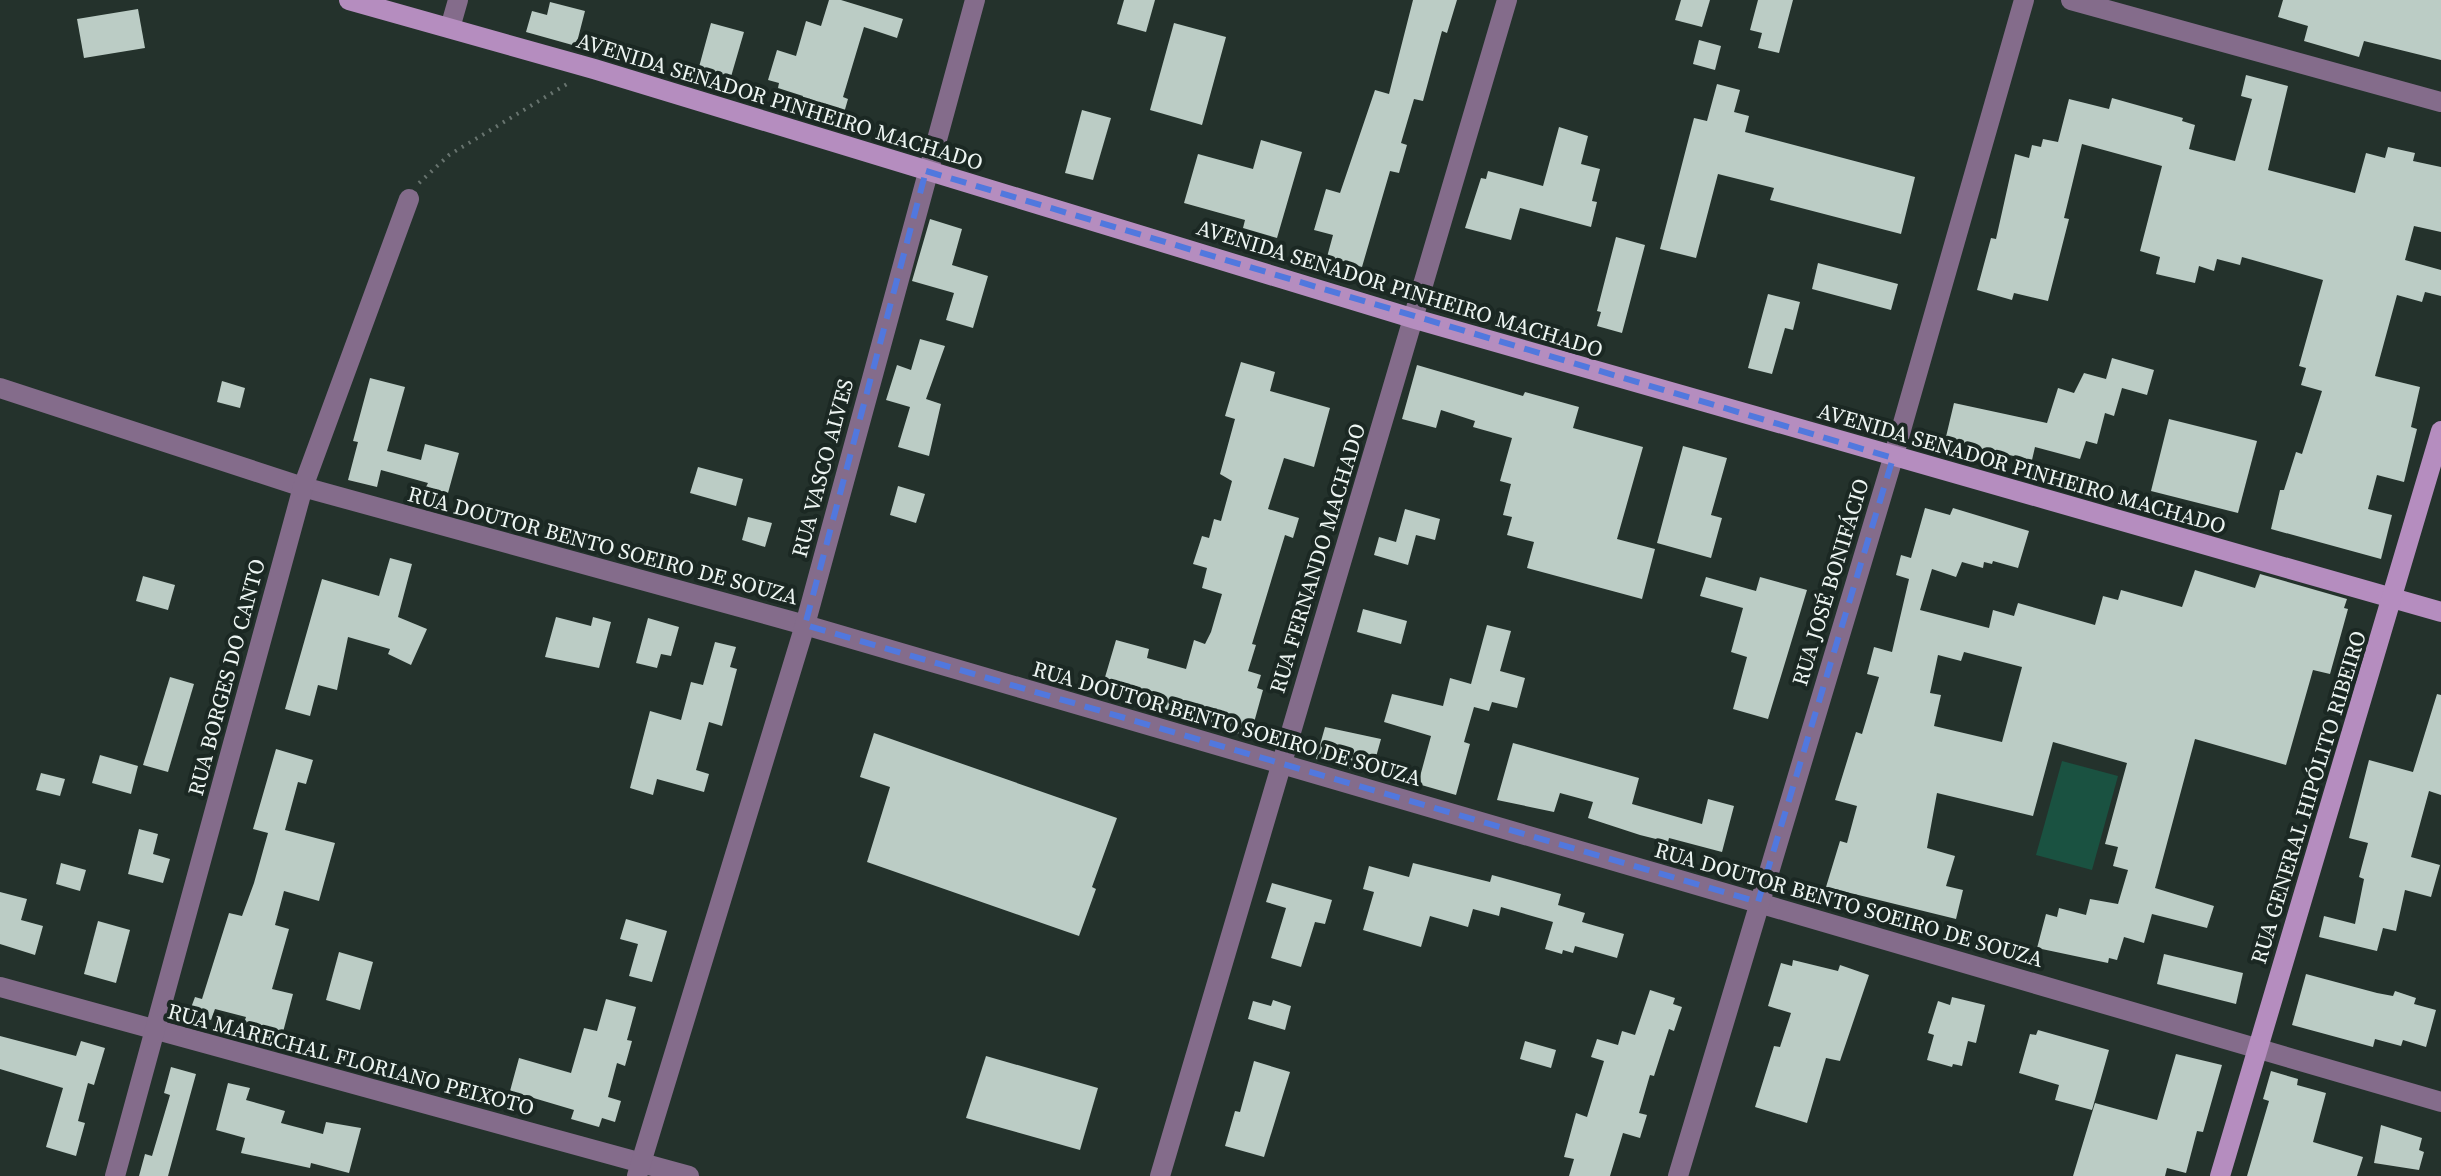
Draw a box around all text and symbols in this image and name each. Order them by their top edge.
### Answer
street label: AVENIDA SENADOR PINHEIRO MACHADO [573,25,987,177]
street label: AVENIDA SENADOR PINHEIRO MACHADO [1193,212,1607,364]
street label: RUA VASCO ALVES [784,375,860,561]
street label: AVENIDA SENADOR PINHEIRO MACHADO [1814,395,2230,541]
street label: RUA FERNANDO MACHADO [1262,420,1372,696]
street label: RUA JOSÉ BONIFÁCIO [1784,475,1876,689]
street label: RUA DOUTOR BENTO SOEIRO DE SOUZA [405,478,802,612]
street label: RUA BORGES DO CANTO [180,555,272,799]
street label: RUA GENERAL HIPÓLITO RIBEIRO [2243,627,2373,967]
street label: RUA DOUTOR BENTO SOEIRO DE SOUZA [1029,653,1425,793]
street label: RUA DOUTOR BENTO SOEIRO DE SOUZA [1651,834,2047,974]
street label: RUA MARECHAL FLORIANO PEIXOTO [164,996,538,1122]

